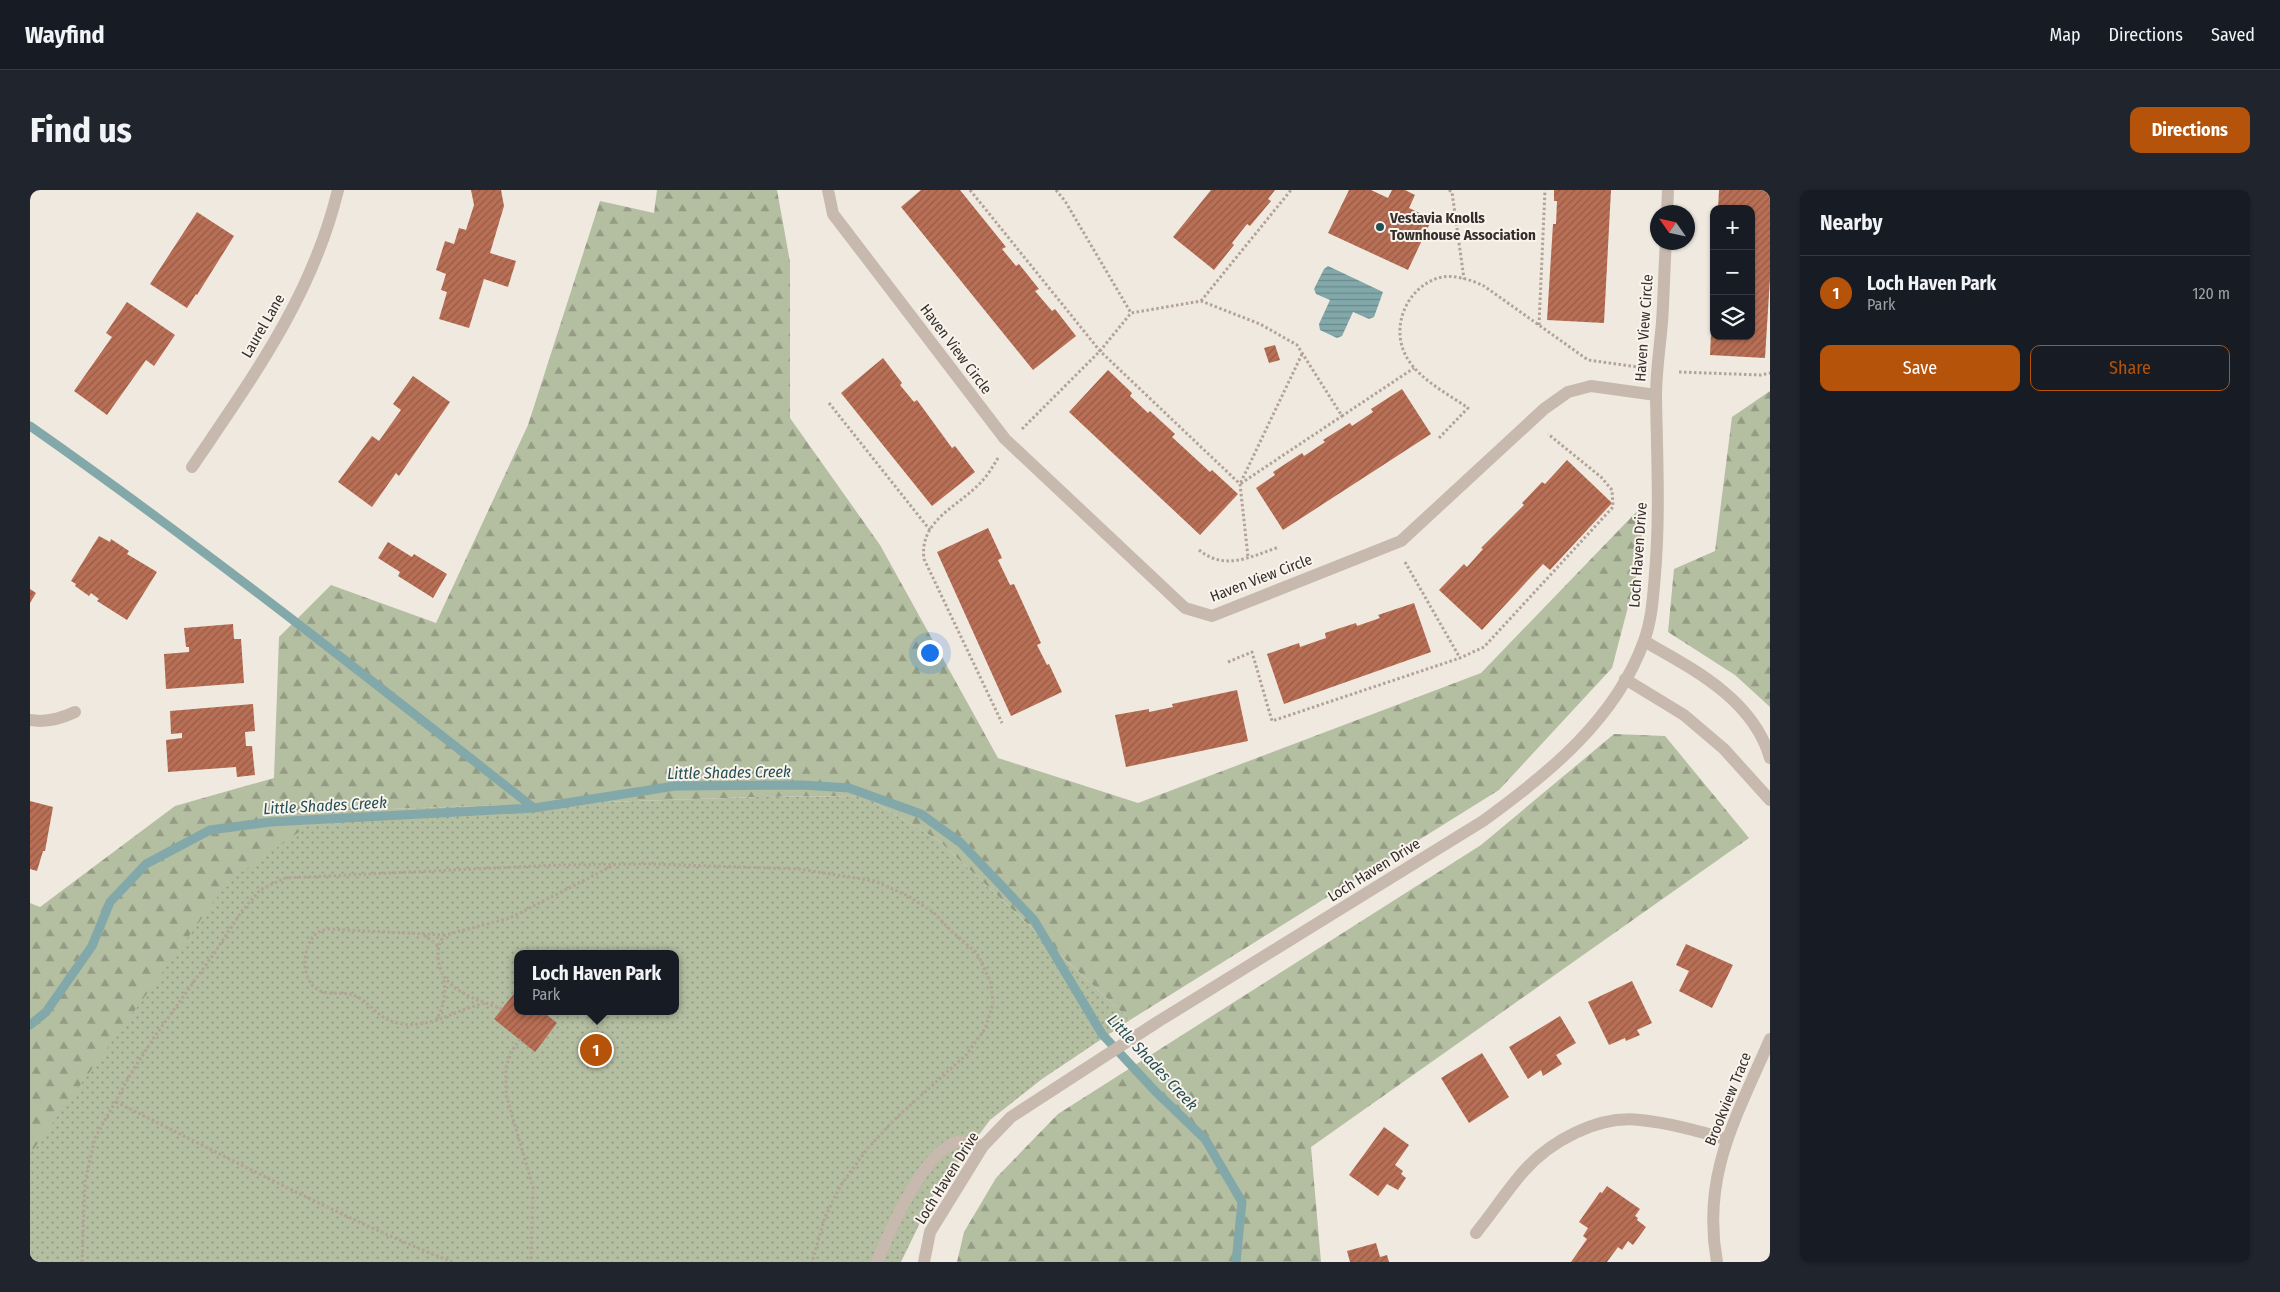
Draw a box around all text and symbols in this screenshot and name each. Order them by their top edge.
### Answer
text: Wayfind [25,21,105,49]
text: Map [2049,24,2081,46]
text: Directions [2109,24,2183,46]
text: Saved [2211,24,2255,46]
button: Directions [2130,107,2250,153]
text: Find us [30,109,132,151]
north arrow [1650,205,1695,250]
map controls [1710,205,1755,340]
button: + [1710,205,1755,250]
place label: Vestavia Knolls Townhouse Association [1389,209,1536,244]
text: Nearby [1820,210,1882,236]
marker: Vestavia Knolls Townhouse Association [1374,221,1386,233]
button: − [1710,250,1755,295]
text: Loch Haven Park [1867,272,1996,295]
street label: Haven View Circle [1631,274,1657,382]
text: 1 [1833,284,1839,303]
text: 120 m [2192,284,2230,303]
street label: Laurel Lane [238,291,288,361]
button: layers [1710,295,1755,340]
text: Park [1867,295,1895,314]
street label: Haven View Circle [916,301,996,397]
button: Save [1820,345,2020,391]
button: Share [2030,345,2230,391]
street label: Loch Haven Drive [1625,502,1651,608]
street label: Haven View Circle [1207,550,1315,606]
your location [917,640,943,666]
water label: Little Shades Creek [667,762,791,783]
water label: Little Shades Creek [263,793,387,818]
street label: Loch Haven Drive [1325,834,1423,906]
popup [514,950,679,1015]
text: Loch Haven Park [532,962,661,985]
text: Park [532,985,560,1004]
water label: Little Shades Creek [1104,1011,1202,1114]
pin: 1 [580,1031,612,1069]
street label: Brookview Trace [1701,1050,1755,1148]
street label: Loch Haven Drive [911,1129,983,1227]

